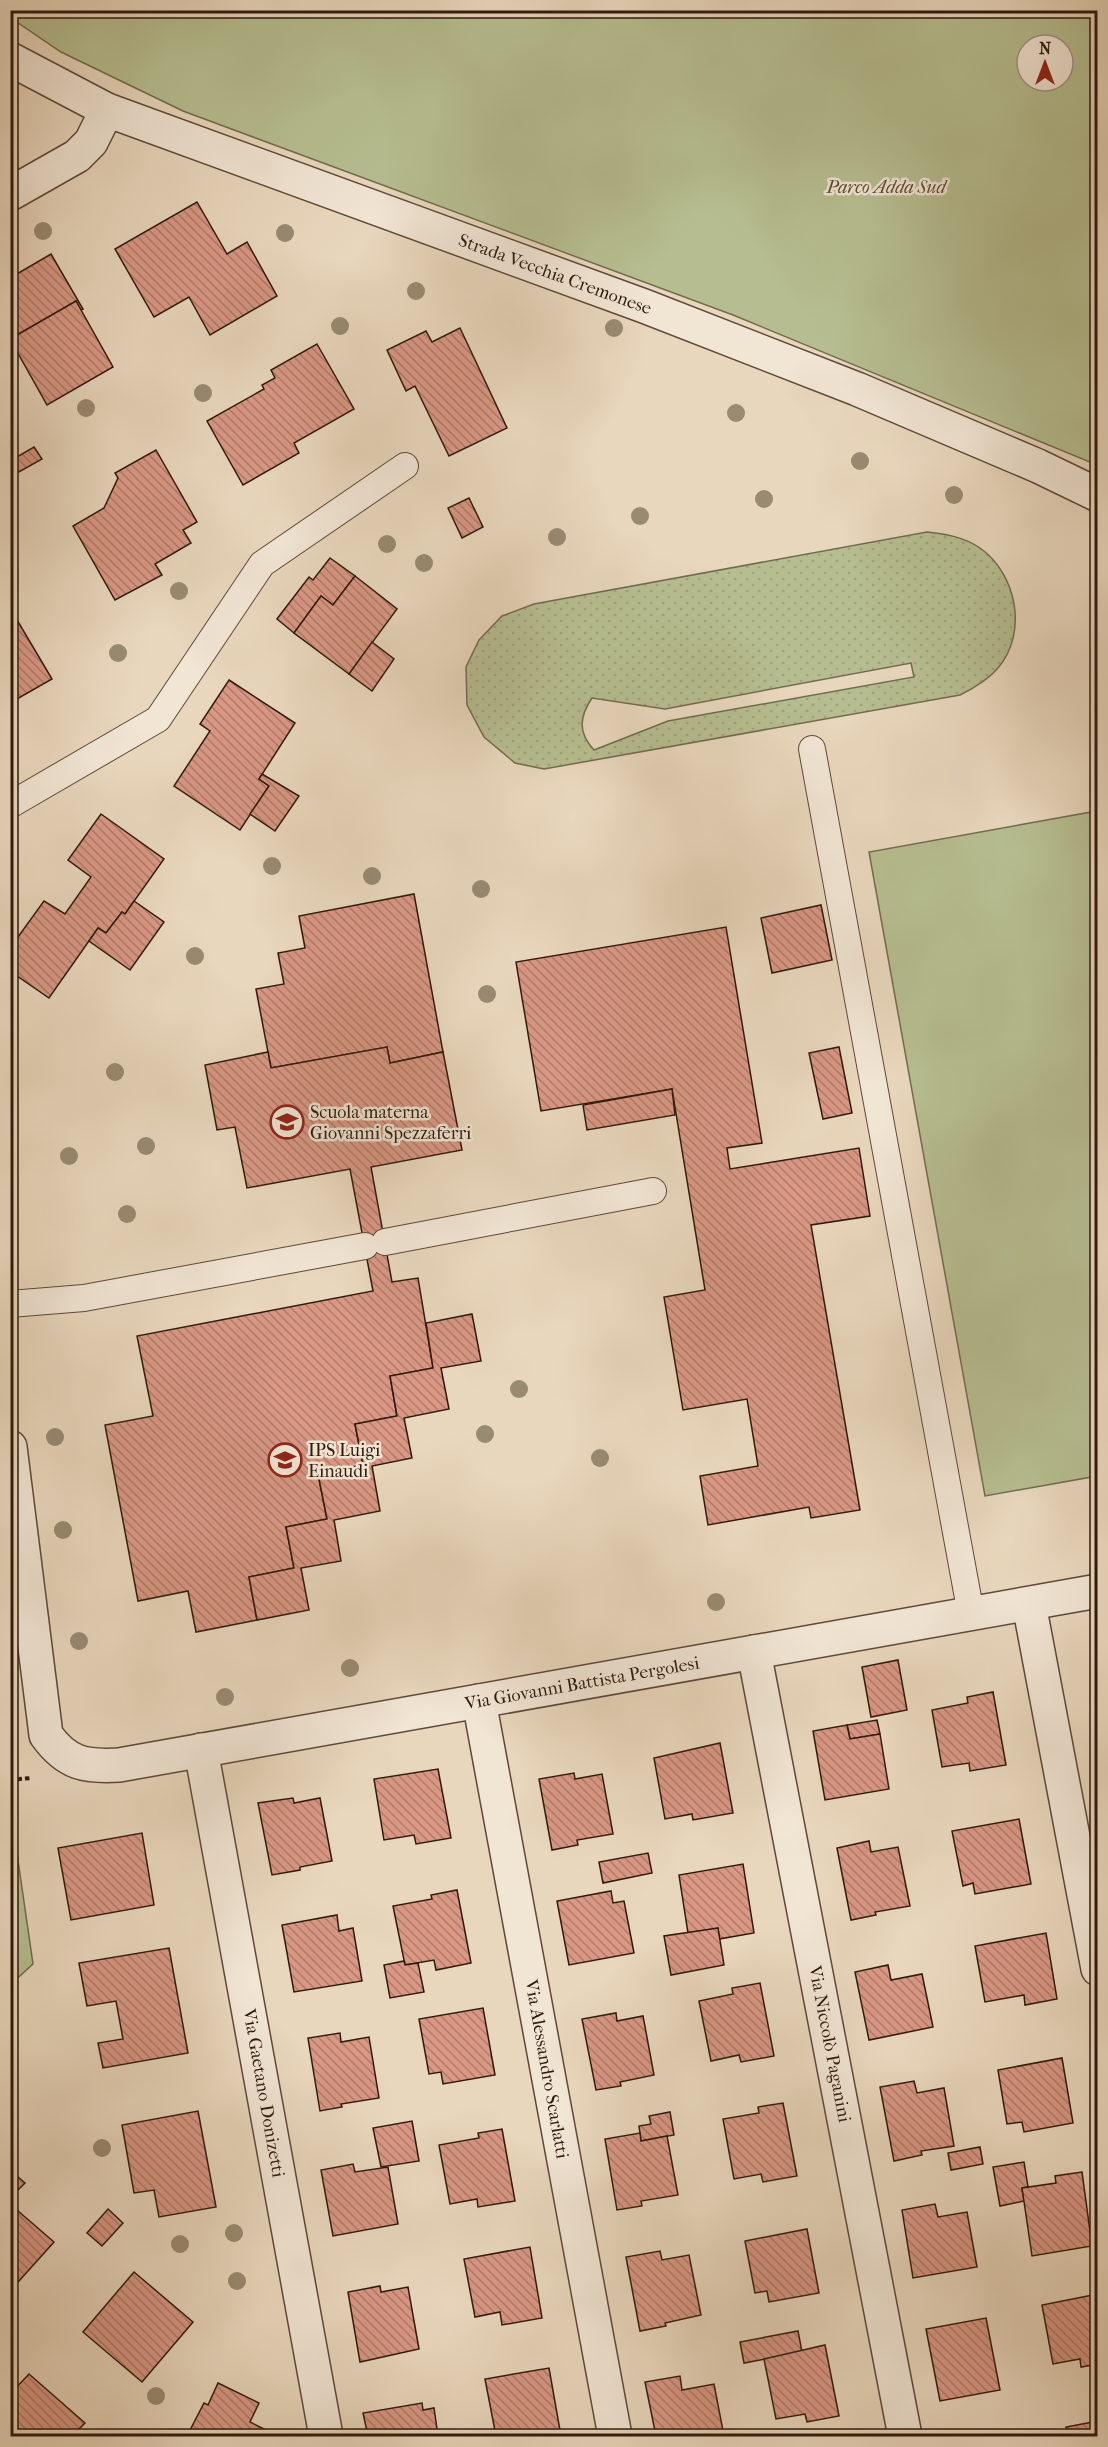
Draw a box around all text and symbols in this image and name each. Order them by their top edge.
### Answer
north arrow [1015,33,1075,93]
text: N [1039,39,1052,58]
park label: Parco Adda Sud [825,177,948,198]
street label: Strada Vecchia Cremonese [455,230,654,319]
place label: Scuola materna Giovanni Spezzaferri [310,1102,472,1144]
school or university icon: Scuola materna Giovanni Spezzaferri [269,1104,305,1140]
place label: IPS Luigi Einaudi [308,1440,381,1482]
school or university icon: IPS Luigi Einaudi [267,1442,303,1478]
street label: Via Giovanni Battista Pergolesi [462,1652,702,1715]
street label: Via Niccolò Paganini [804,1963,855,2125]
street label: Via Alessandro Scarlatti [520,1977,573,2161]
street label: Via Gaetano Donizetti [238,2006,289,2180]

